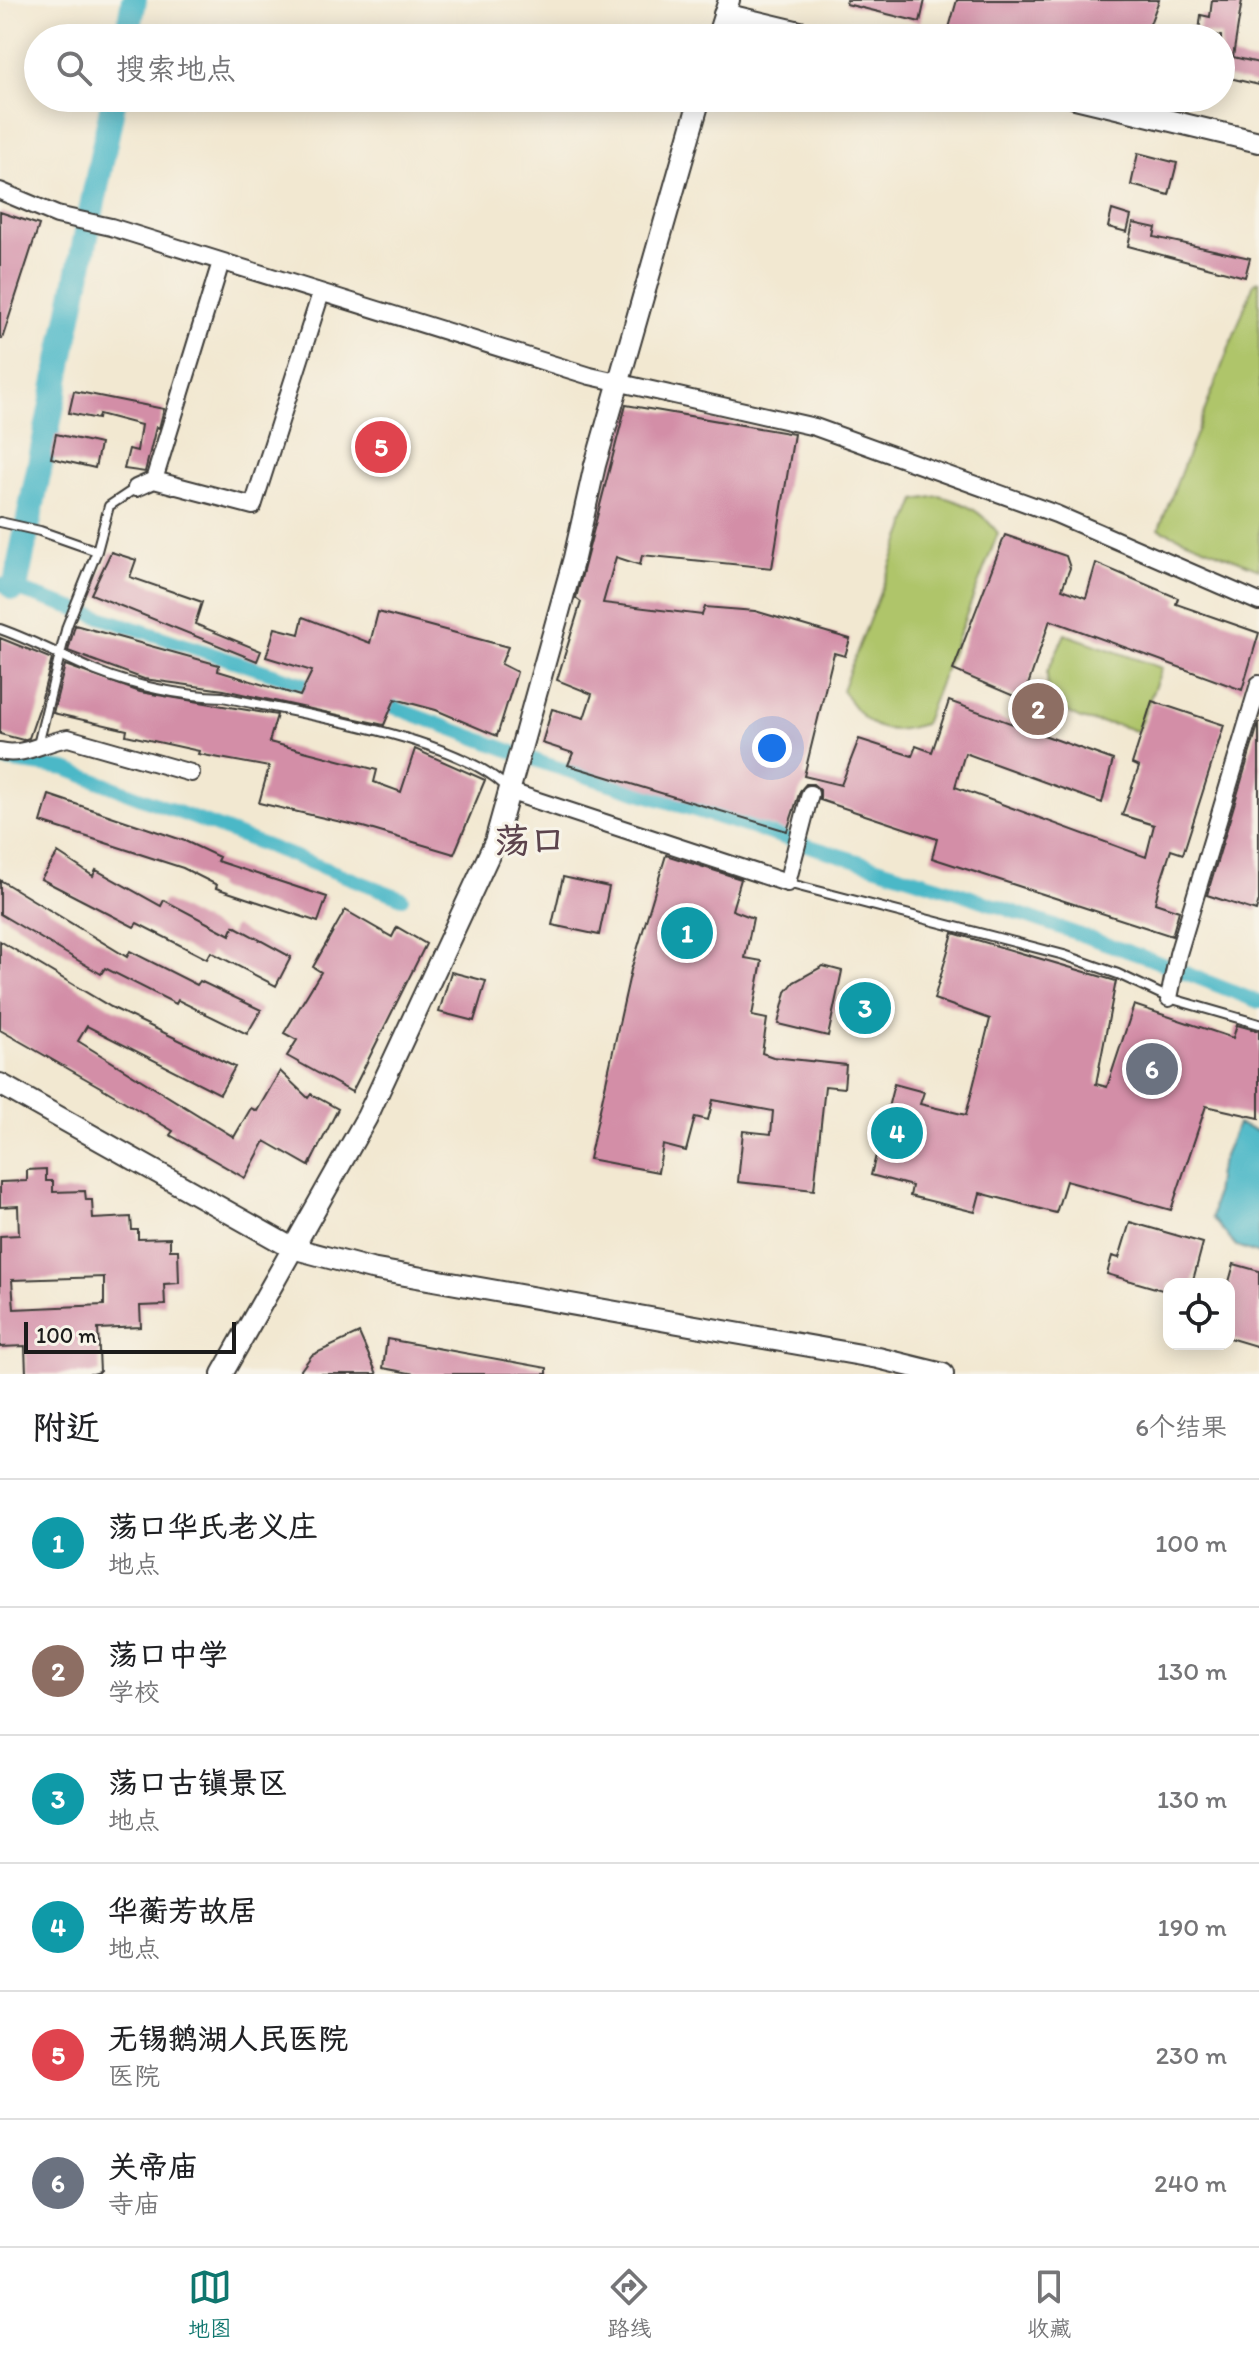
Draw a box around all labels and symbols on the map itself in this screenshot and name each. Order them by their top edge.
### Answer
pin: 5 [355,417,407,477]
pin: 2 [1012,679,1064,739]
your location [752,728,792,768]
district label: 荡口 [494,819,566,862]
pin: 1 [661,903,713,963]
pin: 3 [839,978,891,1038]
pin: 6 [1126,1039,1178,1099]
pin: 4 [871,1103,923,1163]
scale bar [24,1318,236,1354]

